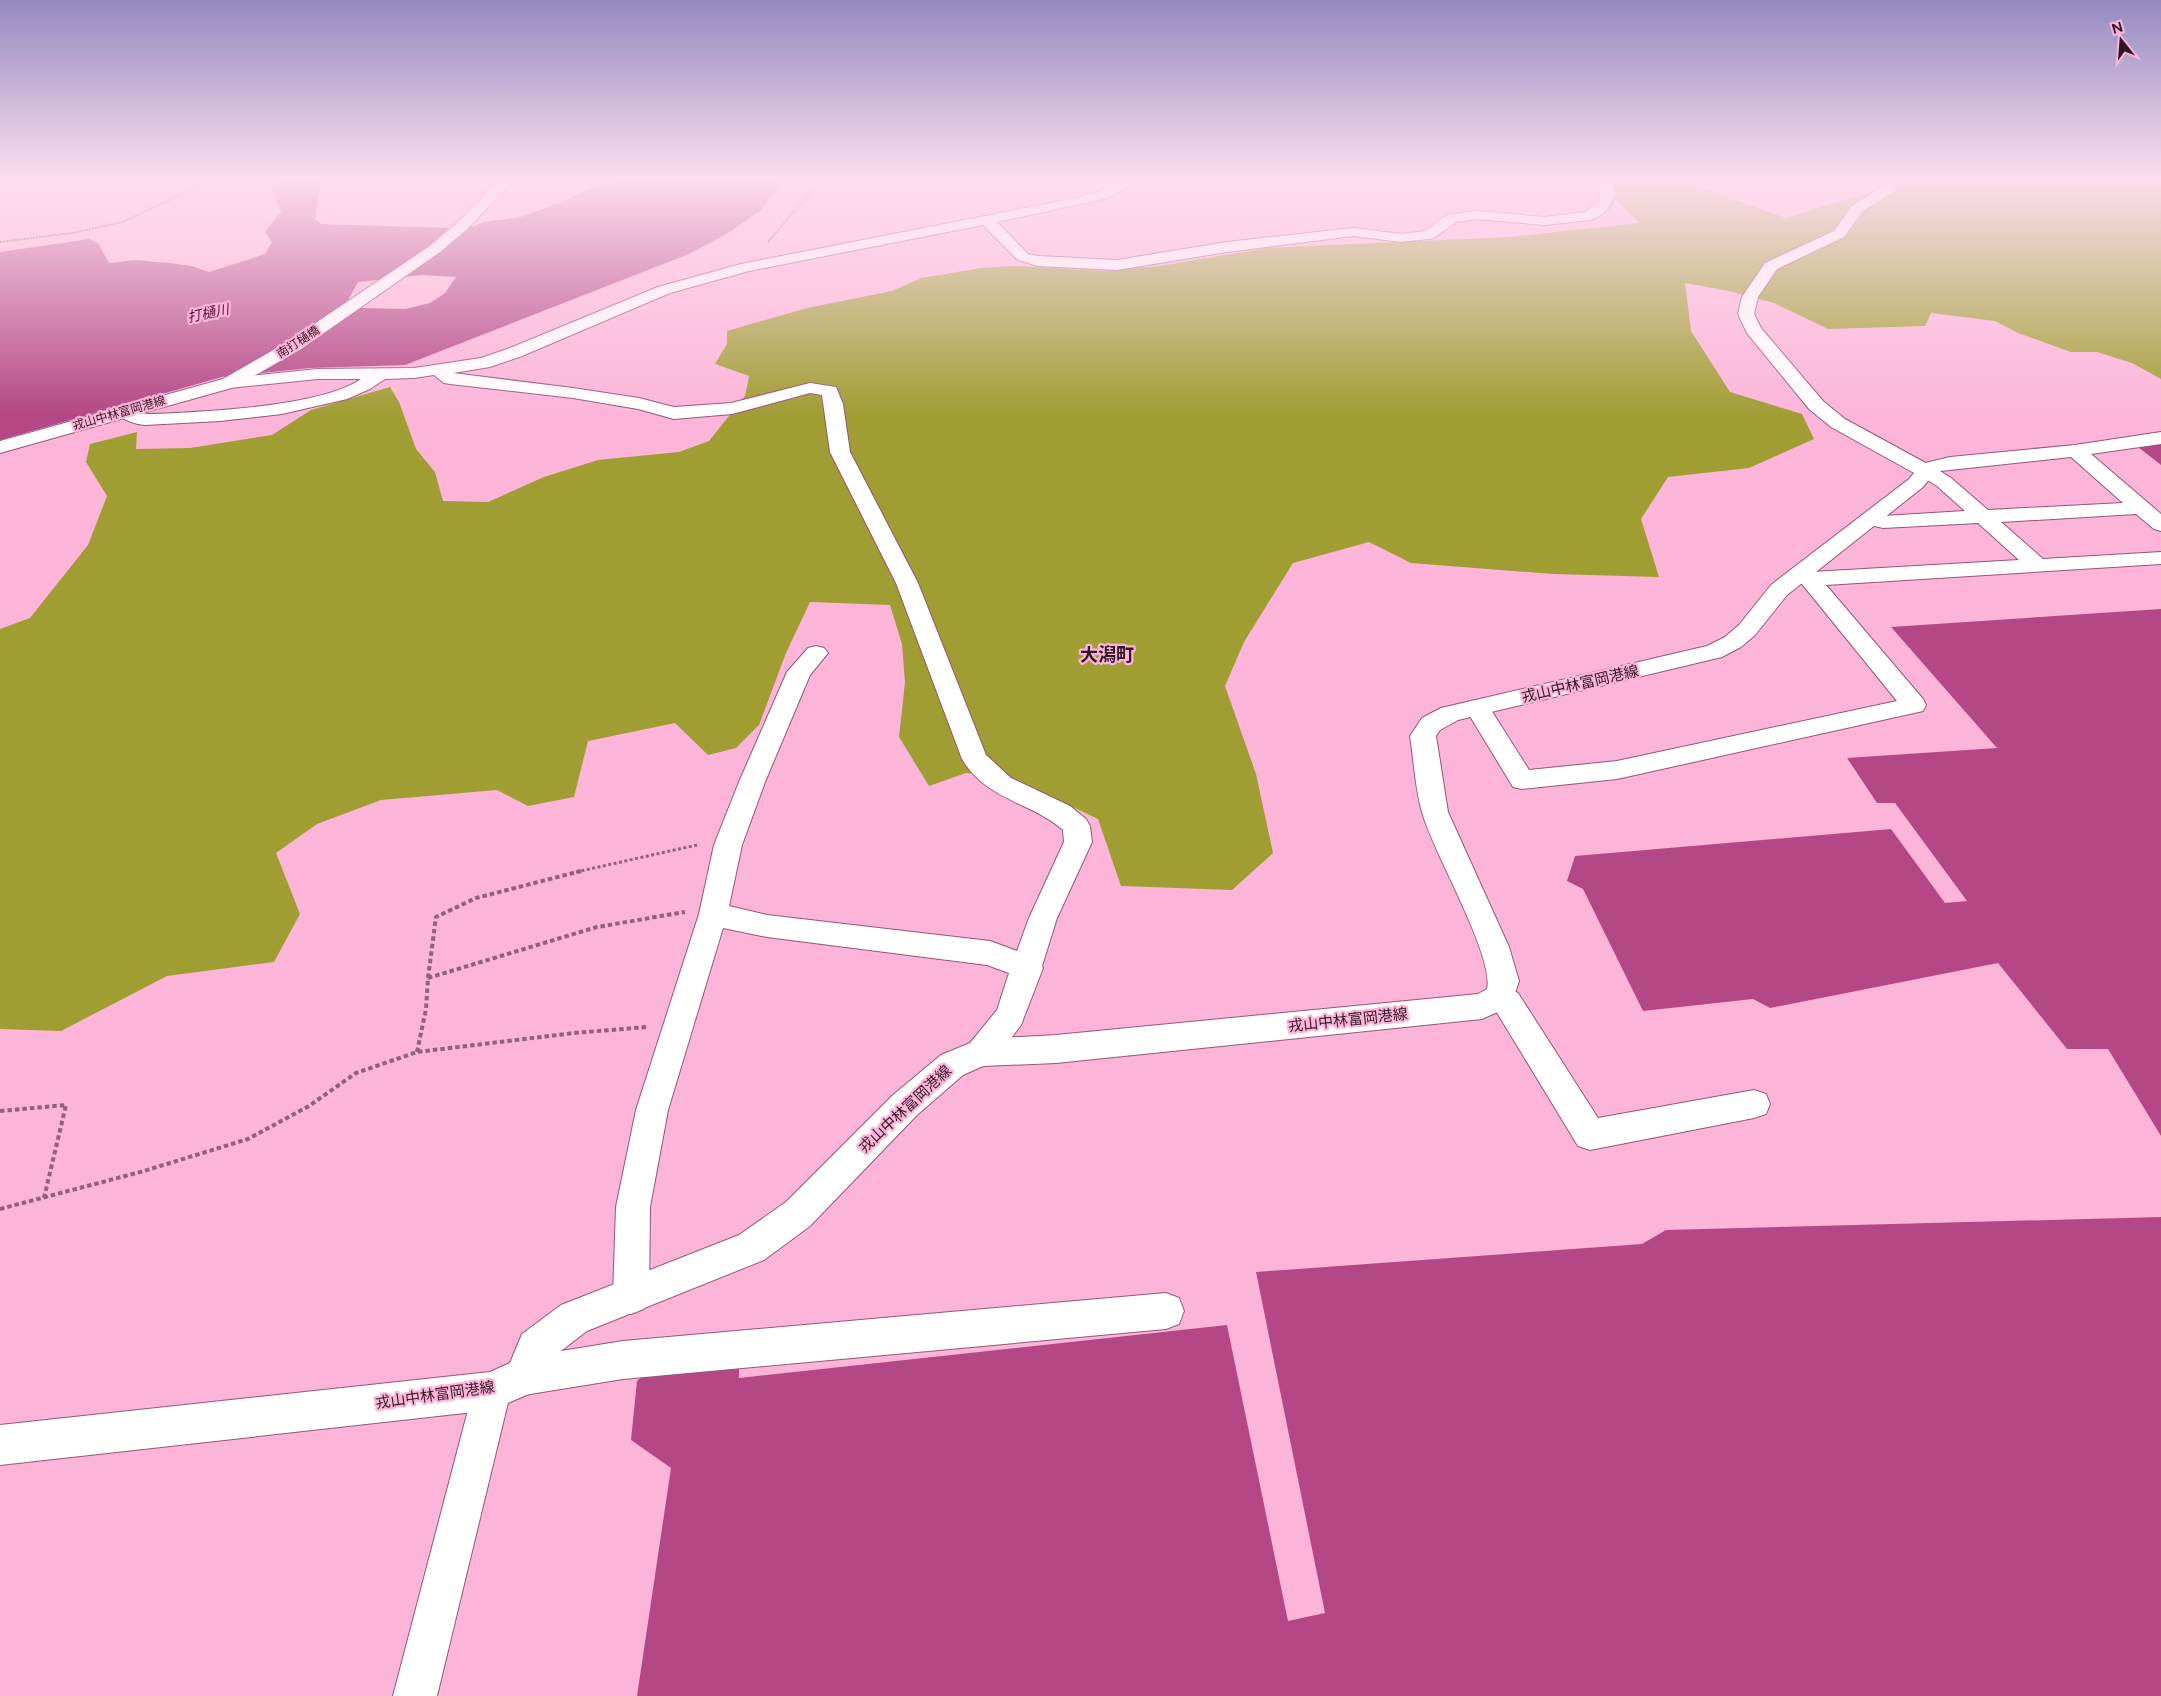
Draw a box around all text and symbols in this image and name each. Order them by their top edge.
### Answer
north arrow [2096,15,2146,65]
text: N [2110,18,2125,38]
water label: 打樋川 [186,300,232,326]
street label: 南打樋橋 [274,323,322,361]
street label: 戎山中林富岡港線 [71,393,167,433]
district label: 大潟町 [1080,644,1134,666]
street label: 戎山中林富岡港線 [1520,662,1640,706]
street label: 戎山中林富岡港線 [1287,1005,1409,1035]
street label: 戎山中林富岡港線 [855,1061,955,1157]
street label: 戎山中林富岡港線 [374,1378,496,1412]

